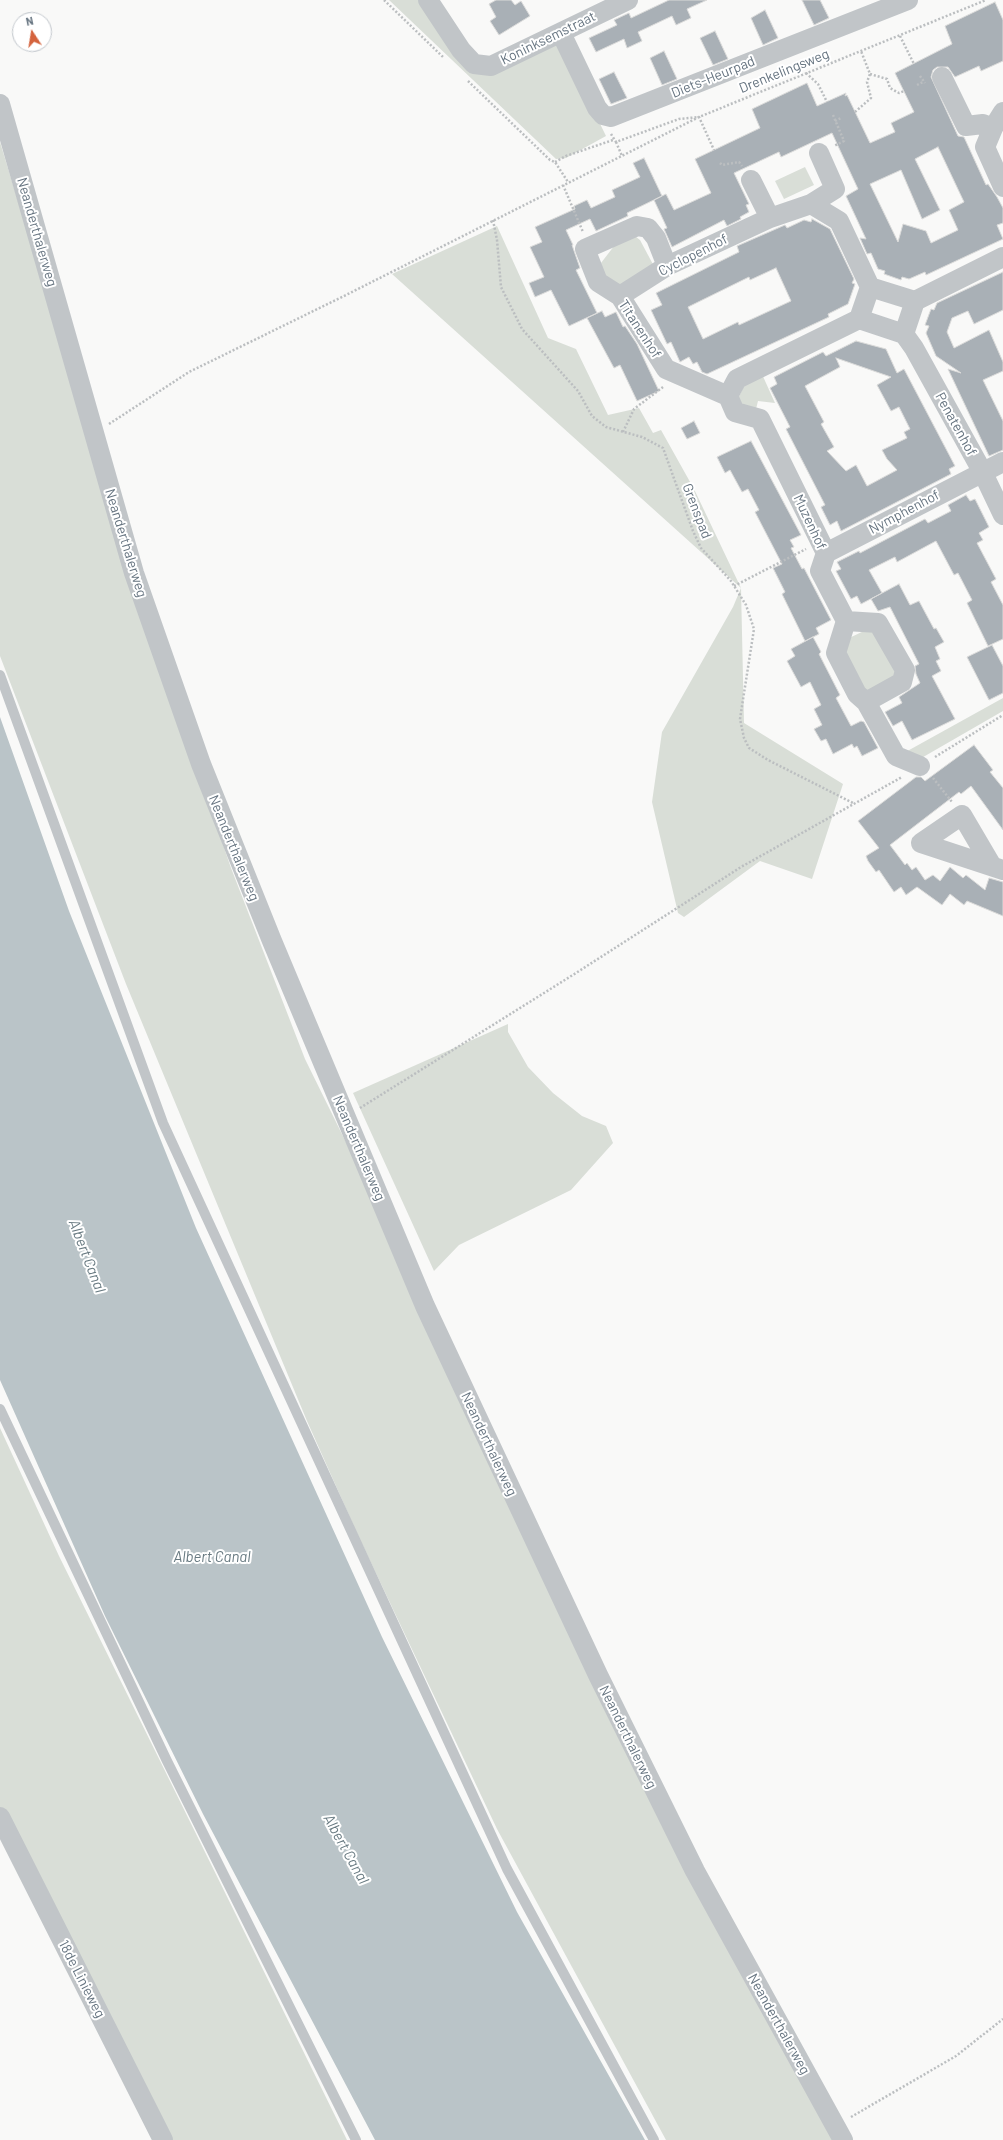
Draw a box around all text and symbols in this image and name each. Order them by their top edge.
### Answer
street label: Koninksemstraat [498,8,598,68]
north arrow [12,12,52,52]
text: N [25,14,35,28]
street label: Drenkelingsweg [736,45,832,97]
street label: Diets-Heurpad [669,53,757,101]
street label: Neanderthalerweg [13,176,61,288]
street label: Cyclopenhof [656,230,730,280]
street label: Titanenhof [615,297,665,361]
street label: Penatenhof [932,389,980,459]
street label: Grenspad [679,481,715,541]
street label: Nymphenhof [866,486,942,538]
street label: Neanderthalerweg [102,487,150,599]
street label: Muzenhof [790,492,830,552]
street label: Neanderthalerweg [205,793,263,903]
street label: Neanderthalerweg [329,1093,389,1203]
water label: Albert Canal [65,1217,109,1295]
street label: Neanderthalerweg [458,1389,520,1499]
water label: Albert Canal [173,1548,251,1566]
street label: Neanderthalerweg [596,1683,660,1791]
water label: Albert Canal [319,1811,373,1887]
street label: 18de Linieweg [55,1937,109,2021]
street label: Neanderthalerweg [744,1971,814,2077]

